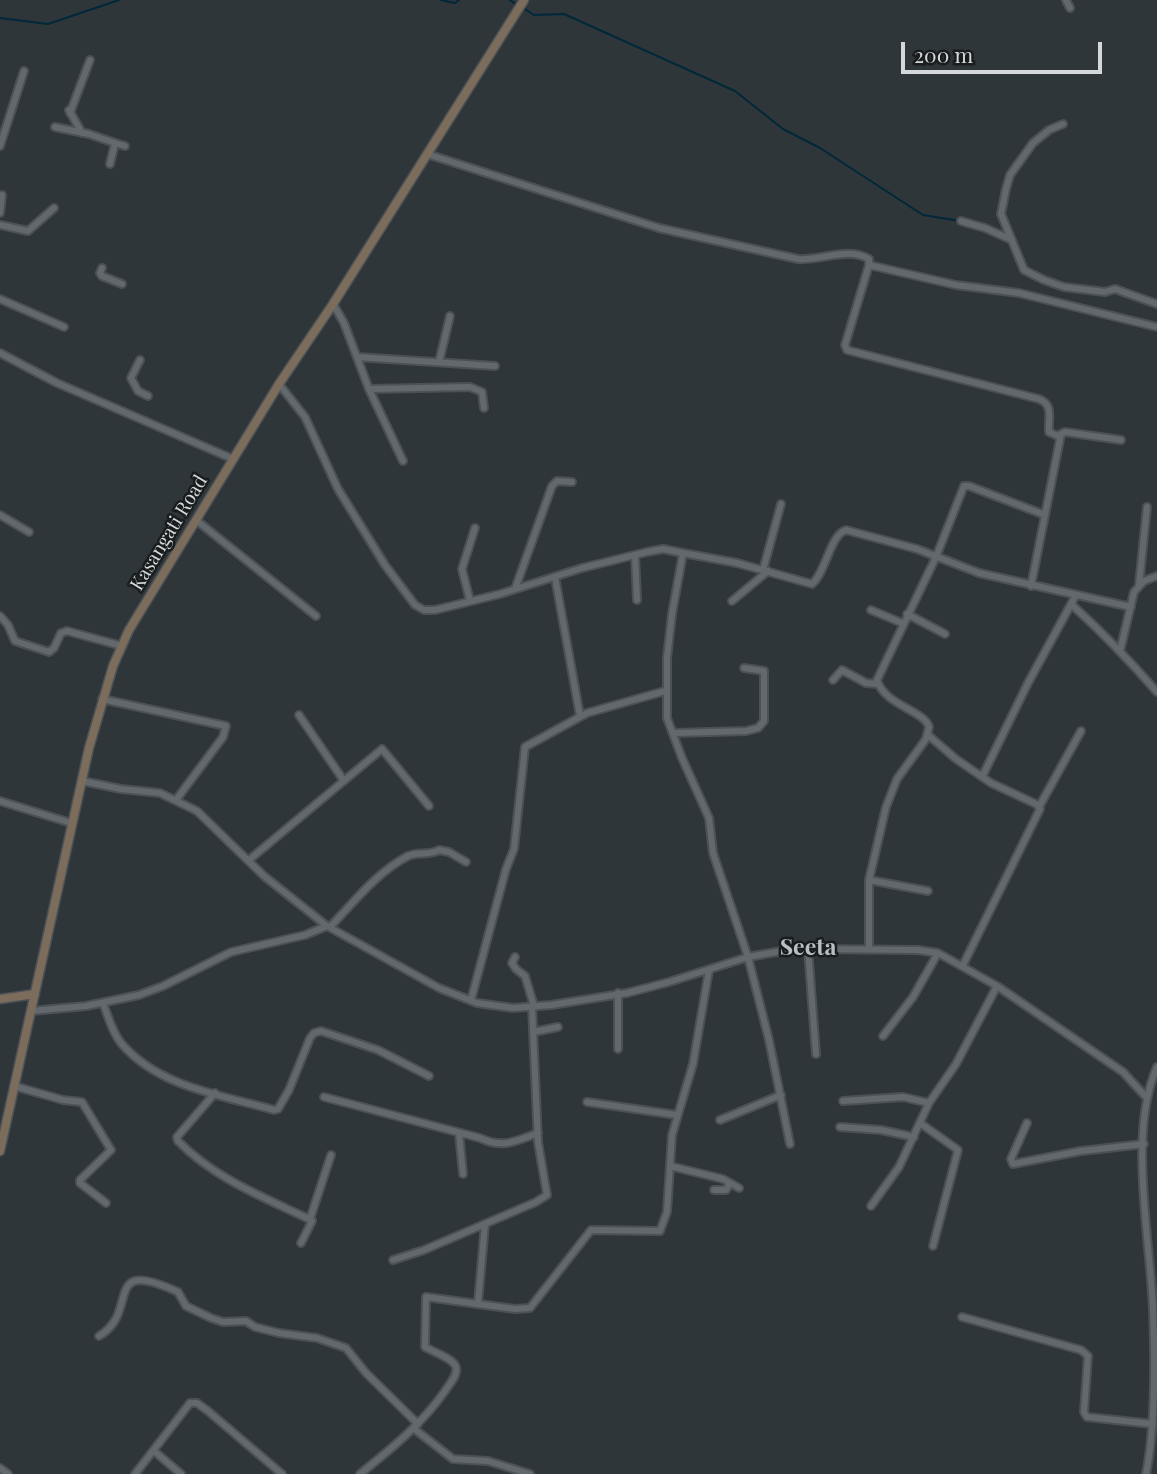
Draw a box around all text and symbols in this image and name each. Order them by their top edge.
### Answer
scale bar [905,28,1106,72]
text: 200 m [914,40,973,68]
street label: Kasangati Road [126,471,212,595]
district label: Seeta [780,934,836,962]

